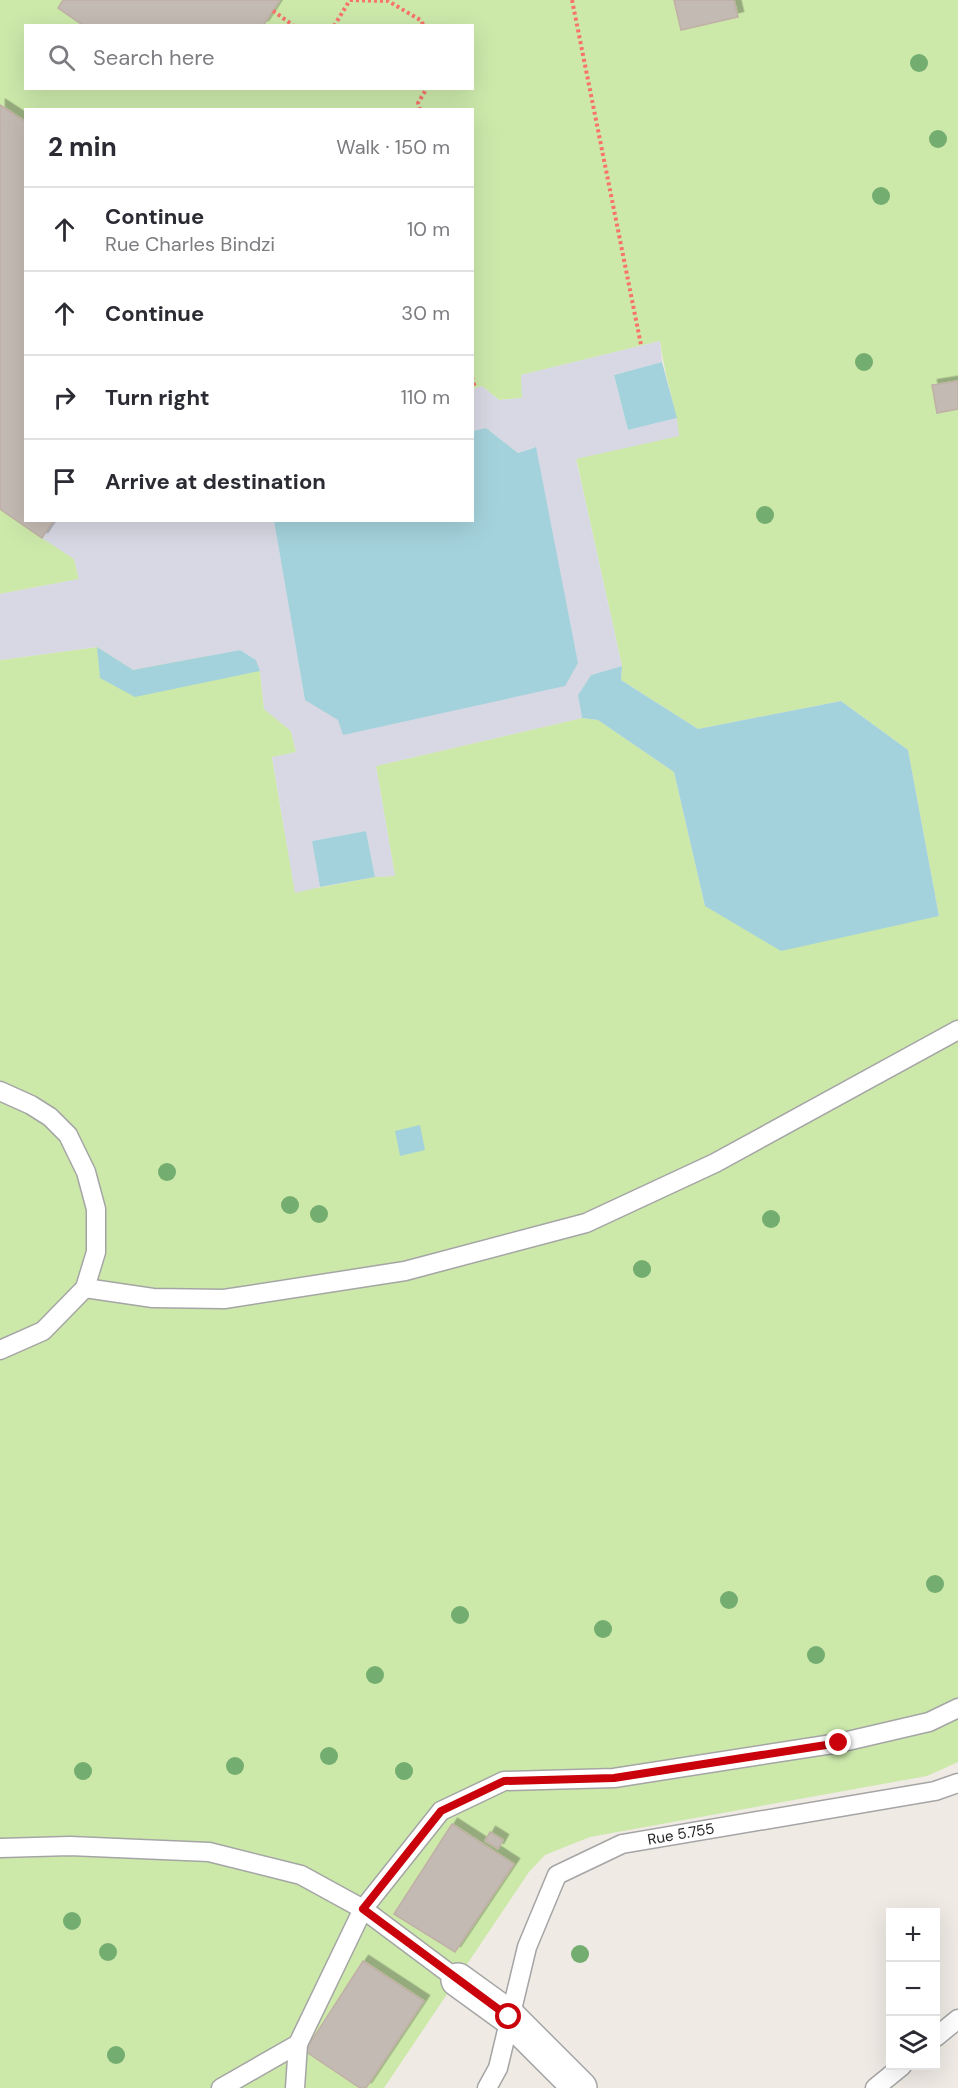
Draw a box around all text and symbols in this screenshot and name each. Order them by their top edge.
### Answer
search box [24,24,474,90]
icon: search [45,41,78,74]
text: Search here [93,43,214,72]
text: 2 min [48,130,117,164]
text: Walk · 150 m [336,134,450,160]
text: Continue [105,202,204,231]
icon: ahead [48,213,81,246]
text: 10 m [407,216,450,242]
text: Rue Charles Bindzi [105,231,275,257]
icon: ahead [48,297,81,330]
text: Continue [105,299,204,328]
text: 30 m [401,300,450,326]
icon: right [48,381,81,414]
text: Turn right [105,383,210,412]
text: 110 m [401,384,450,410]
icon: arrive [48,465,81,498]
text: Arrive at destination [105,467,326,496]
route end [825,1729,851,1755]
street label: Rue 5.755 [646,1818,716,1850]
map controls [886,1908,940,2070]
button: + [886,1908,940,1962]
button: − [886,1962,940,2016]
route start [495,2003,521,2029]
button: layers [886,2016,940,2070]

